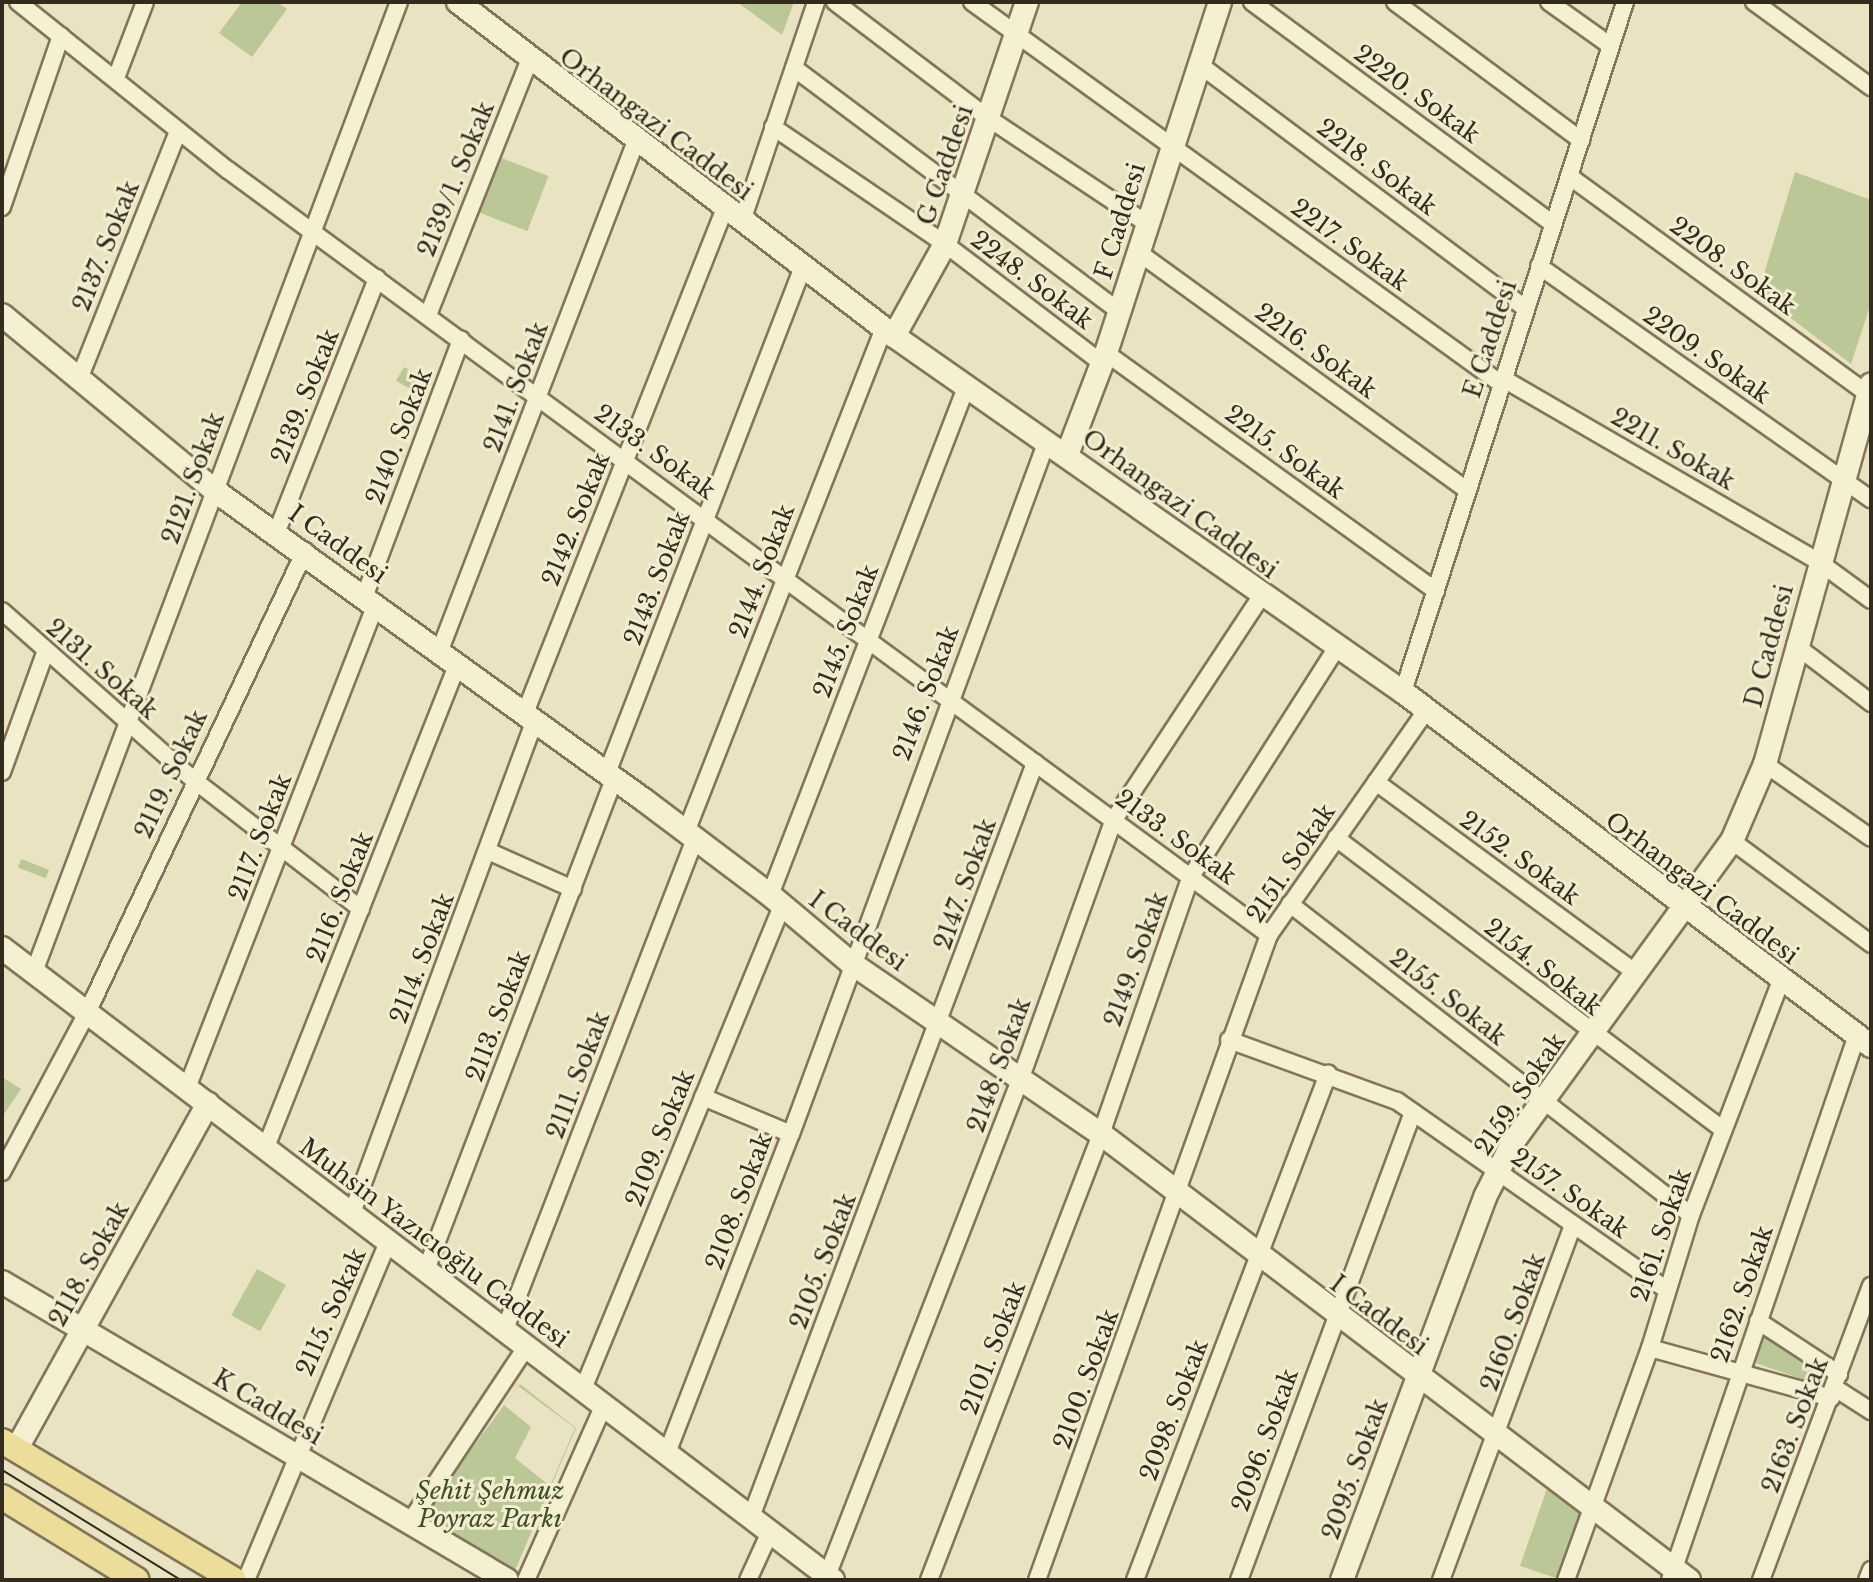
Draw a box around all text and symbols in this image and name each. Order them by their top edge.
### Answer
street label: 2220. Sokak [1349,39,1485,149]
street label: Orhangazi Caddesi [554,42,758,206]
street label: 2139/1. Sokak [412,97,500,261]
street label: G Caddesi [911,101,979,229]
street label: 2218. Sokak [1312,113,1442,221]
street label: F Caddesi [1089,159,1151,283]
street label: 2137. Sokak [67,177,145,315]
street label: 2217. Sokak [1286,193,1414,297]
street label: 2208. Sokak [1664,211,1802,321]
street label: 2248. Sokak [965,225,1099,335]
street label: E Caddesi [1457,276,1523,402]
street label: 2216. Sokak [1250,297,1382,405]
street label: 2209. Sokak [1638,301,1776,409]
street label: 2141. Sokak [478,318,554,456]
street label: 2139. Sokak [265,325,345,467]
street label: 2140. Sokak [360,364,438,508]
street label: 2133. Sokak [589,399,721,505]
street label: 2215. Sokak [1220,399,1350,505]
street label: 2211. Sokak [1606,402,1740,496]
street label: 2121. Sokak [156,408,230,548]
street label: Orhangazi Caddesi [1077,423,1283,585]
street label: 2142. Sokak [536,448,616,590]
street label: I Caddesi [283,499,393,589]
street label: 2144. Sokak [723,500,801,642]
street label: 2143. Sokak [618,507,696,649]
street label: 2145. Sokak [807,560,885,702]
street label: D Caddesi [1739,581,1799,711]
street label: 2131. Sokak [40,613,164,725]
street label: 2146. Sokak [887,621,965,765]
street label: 2119. Sokak [129,705,213,843]
street label: 2117. Sokak [223,769,297,905]
street label: 2133. Sokak [1110,784,1242,890]
street label: 2151. Sokak [1241,798,1341,928]
street label: 2152. Sokak [1454,805,1586,911]
street label: Orhangazi Caddesi [1600,806,1804,970]
street label: 2147. Sokak [928,814,1002,954]
street label: 2116. Sokak [301,827,379,967]
street label: I Caddesi [804,885,912,977]
street label: 2149. Sokak [1098,888,1174,1030]
street label: 2114. Sokak [384,889,460,1027]
street label: 2154. Sokak [1479,912,1607,1022]
street label: 2155. Sokak [1384,943,1512,1051]
street label: 2113. Sokak [460,946,536,1086]
street label: 2148. Sokak [961,994,1037,1136]
street label: 2111. Sokak [541,1007,615,1143]
street label: 2159. Sokak [1469,1027,1571,1161]
street label: 2109. Sokak [620,1066,700,1210]
street label: 2108. Sokak [700,1128,778,1274]
street label: Muhsin Yazıcıoğlu Caddesi [293,1132,575,1354]
street label: 2157. Sokak [1506,1142,1634,1244]
street label: 2161. Sokak [1625,1165,1697,1305]
street label: 2105. Sokak [784,1189,862,1333]
street label: 2118. Sokak [43,1197,135,1331]
street label: 2162. Sokak [1705,1222,1779,1366]
street label: 2115. Sokak [290,1244,372,1380]
street label: 2160. Sokak [1475,1249,1551,1395]
street label: I Caddesi [1325,1269,1433,1361]
street label: 2101. Sokak [954,1277,1032,1419]
street label: 2100. Sokak [1047,1305,1125,1453]
street label: 2098. Sokak [1134,1335,1214,1485]
street label: 2163. Sokak [1756,1353,1834,1497]
street label: K Caddesi [208,1363,328,1451]
street label: 2096. Sokak [1226,1365,1304,1515]
street label: 2095. Sokak [1316,1395,1394,1543]
park label: Şehit Şehmuz Poyraz Parkı [416,1477,564,1533]

